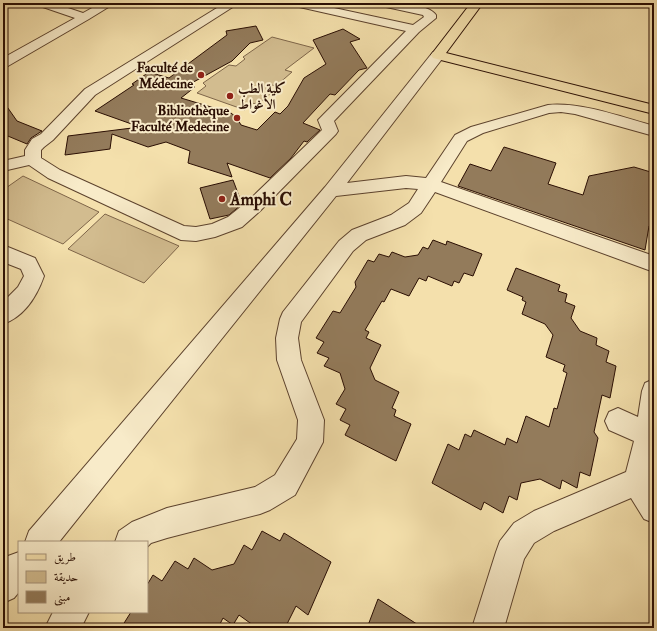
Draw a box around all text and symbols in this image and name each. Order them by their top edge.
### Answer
place label: Faculté de Médecine [136,59,193,92]
marker: Faculté de Médecine [196,70,206,80]
place label: كلية الطب الأغواط [238,80,286,113]
marker: كلية الطب الأغواط [225,91,235,101]
place label: Bibliothèque Faculté Medecine [131,102,229,135]
marker: Bibliothèque Faculté Medecine [232,113,242,123]
place label: Amphi C [229,189,292,211]
marker: Amphi C [217,194,227,204]
legend [18,541,148,613]
text: طريق [54,550,76,565]
text: حديقة [54,570,78,585]
text: مبنى [54,590,70,606]

